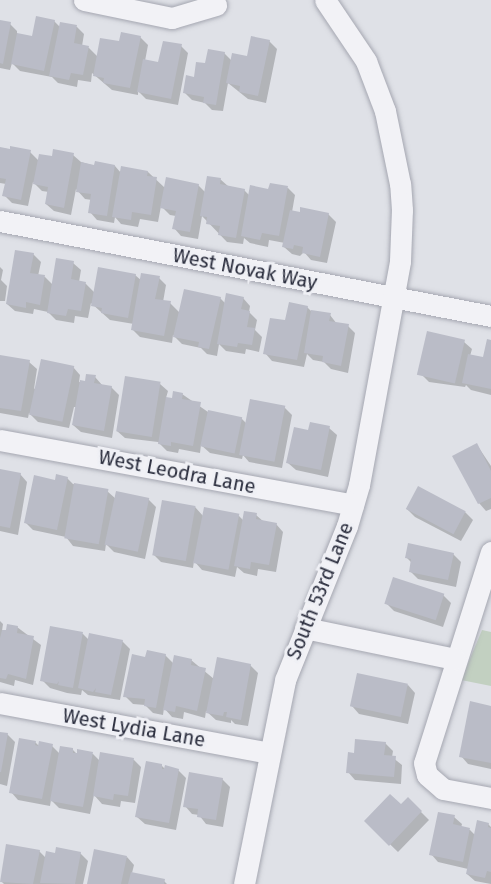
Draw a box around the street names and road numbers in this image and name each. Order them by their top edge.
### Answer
street label: West Novak Way [171,243,319,295]
street label: West Leodra Lane [96,445,258,499]
street label: South 53rd Lane [282,519,358,663]
street label: West Lydia Lane [61,704,207,752]

